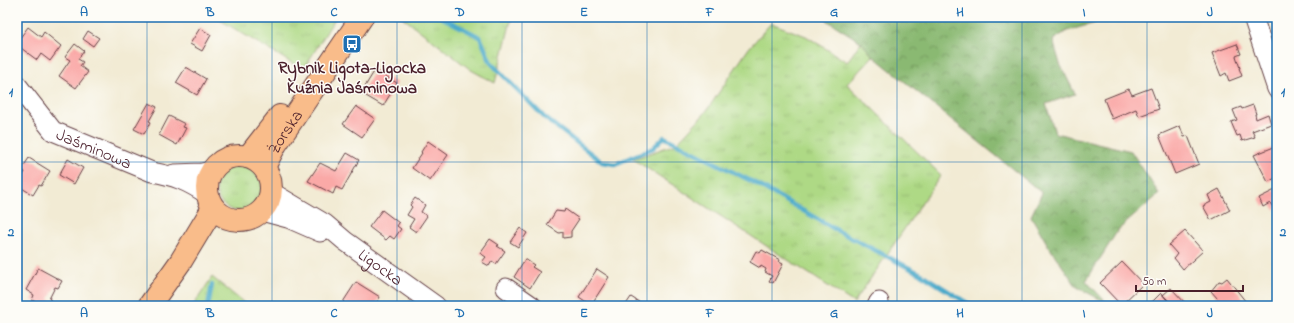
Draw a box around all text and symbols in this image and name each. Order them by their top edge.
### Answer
text: A [80,3,88,22]
text: B [205,3,215,22]
text: C [330,3,338,22]
text: D [454,3,465,22]
text: E [580,3,588,22]
text: F [705,3,715,22]
text: G [830,3,838,22]
text: H [956,3,964,22]
text: I [1082,3,1086,22]
text: J [1207,3,1213,22]
bus stop icon: Rybnik Ligota-Ligocka Kuźnia Jaśminowa [341,33,363,55]
place label: Rybnik Ligota-Ligocka Kuźnia Jaśminowa [278,56,426,101]
text: 1 [9,83,14,102]
text: 1 [1281,83,1286,102]
street label: Żorska [262,105,310,159]
street label: Jaśminowa [52,123,135,176]
text: 2 [7,223,15,242]
text: 2 [1279,223,1287,242]
street label: Ligocka [352,243,408,293]
scale bar [1136,267,1243,293]
text: 50 m [1142,273,1166,291]
text: A [80,304,88,323]
text: B [205,304,215,323]
text: C [330,304,338,323]
text: D [454,304,465,323]
text: E [580,304,588,323]
text: F [705,304,715,323]
text: G [830,304,838,323]
text: H [956,304,964,323]
text: I [1082,304,1086,323]
text: J [1207,304,1213,323]

